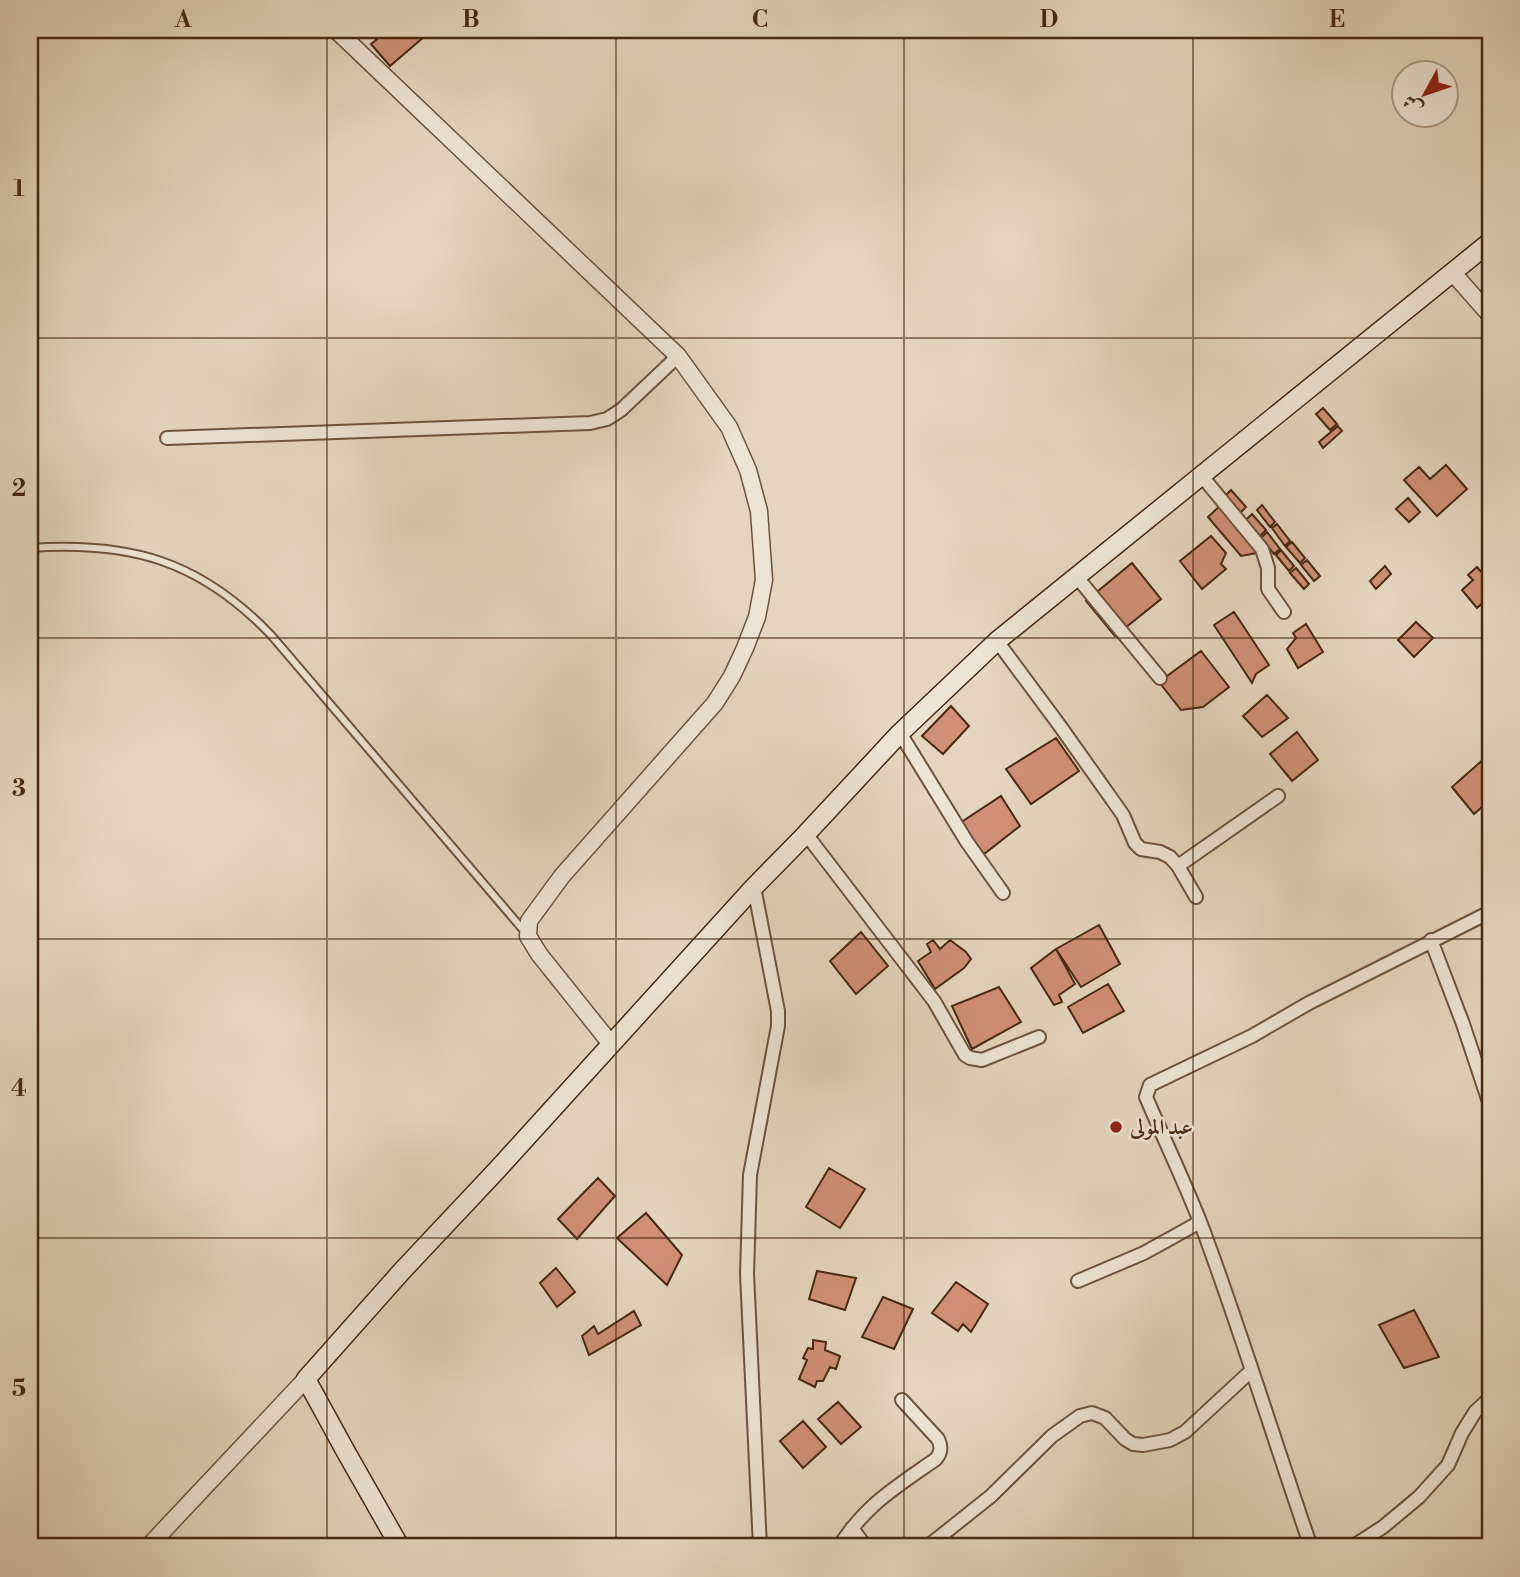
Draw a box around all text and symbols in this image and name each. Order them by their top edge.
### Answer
text: A [174,6,192,34]
text: B [462,6,480,34]
text: C [752,6,768,34]
text: D [1040,6,1058,34]
text: E [1329,6,1345,34]
north arrow [1390,60,1460,130]
text: ش [1397,89,1428,119]
text: 1 [13,175,25,203]
text: 2 [12,475,26,503]
text: 3 [12,775,26,803]
text: 4 [11,1075,27,1103]
place label: عبد المولى [1129,1115,1193,1141]
marker: عبد المولى [1108,1119,1124,1135]
text: 5 [12,1375,26,1403]

